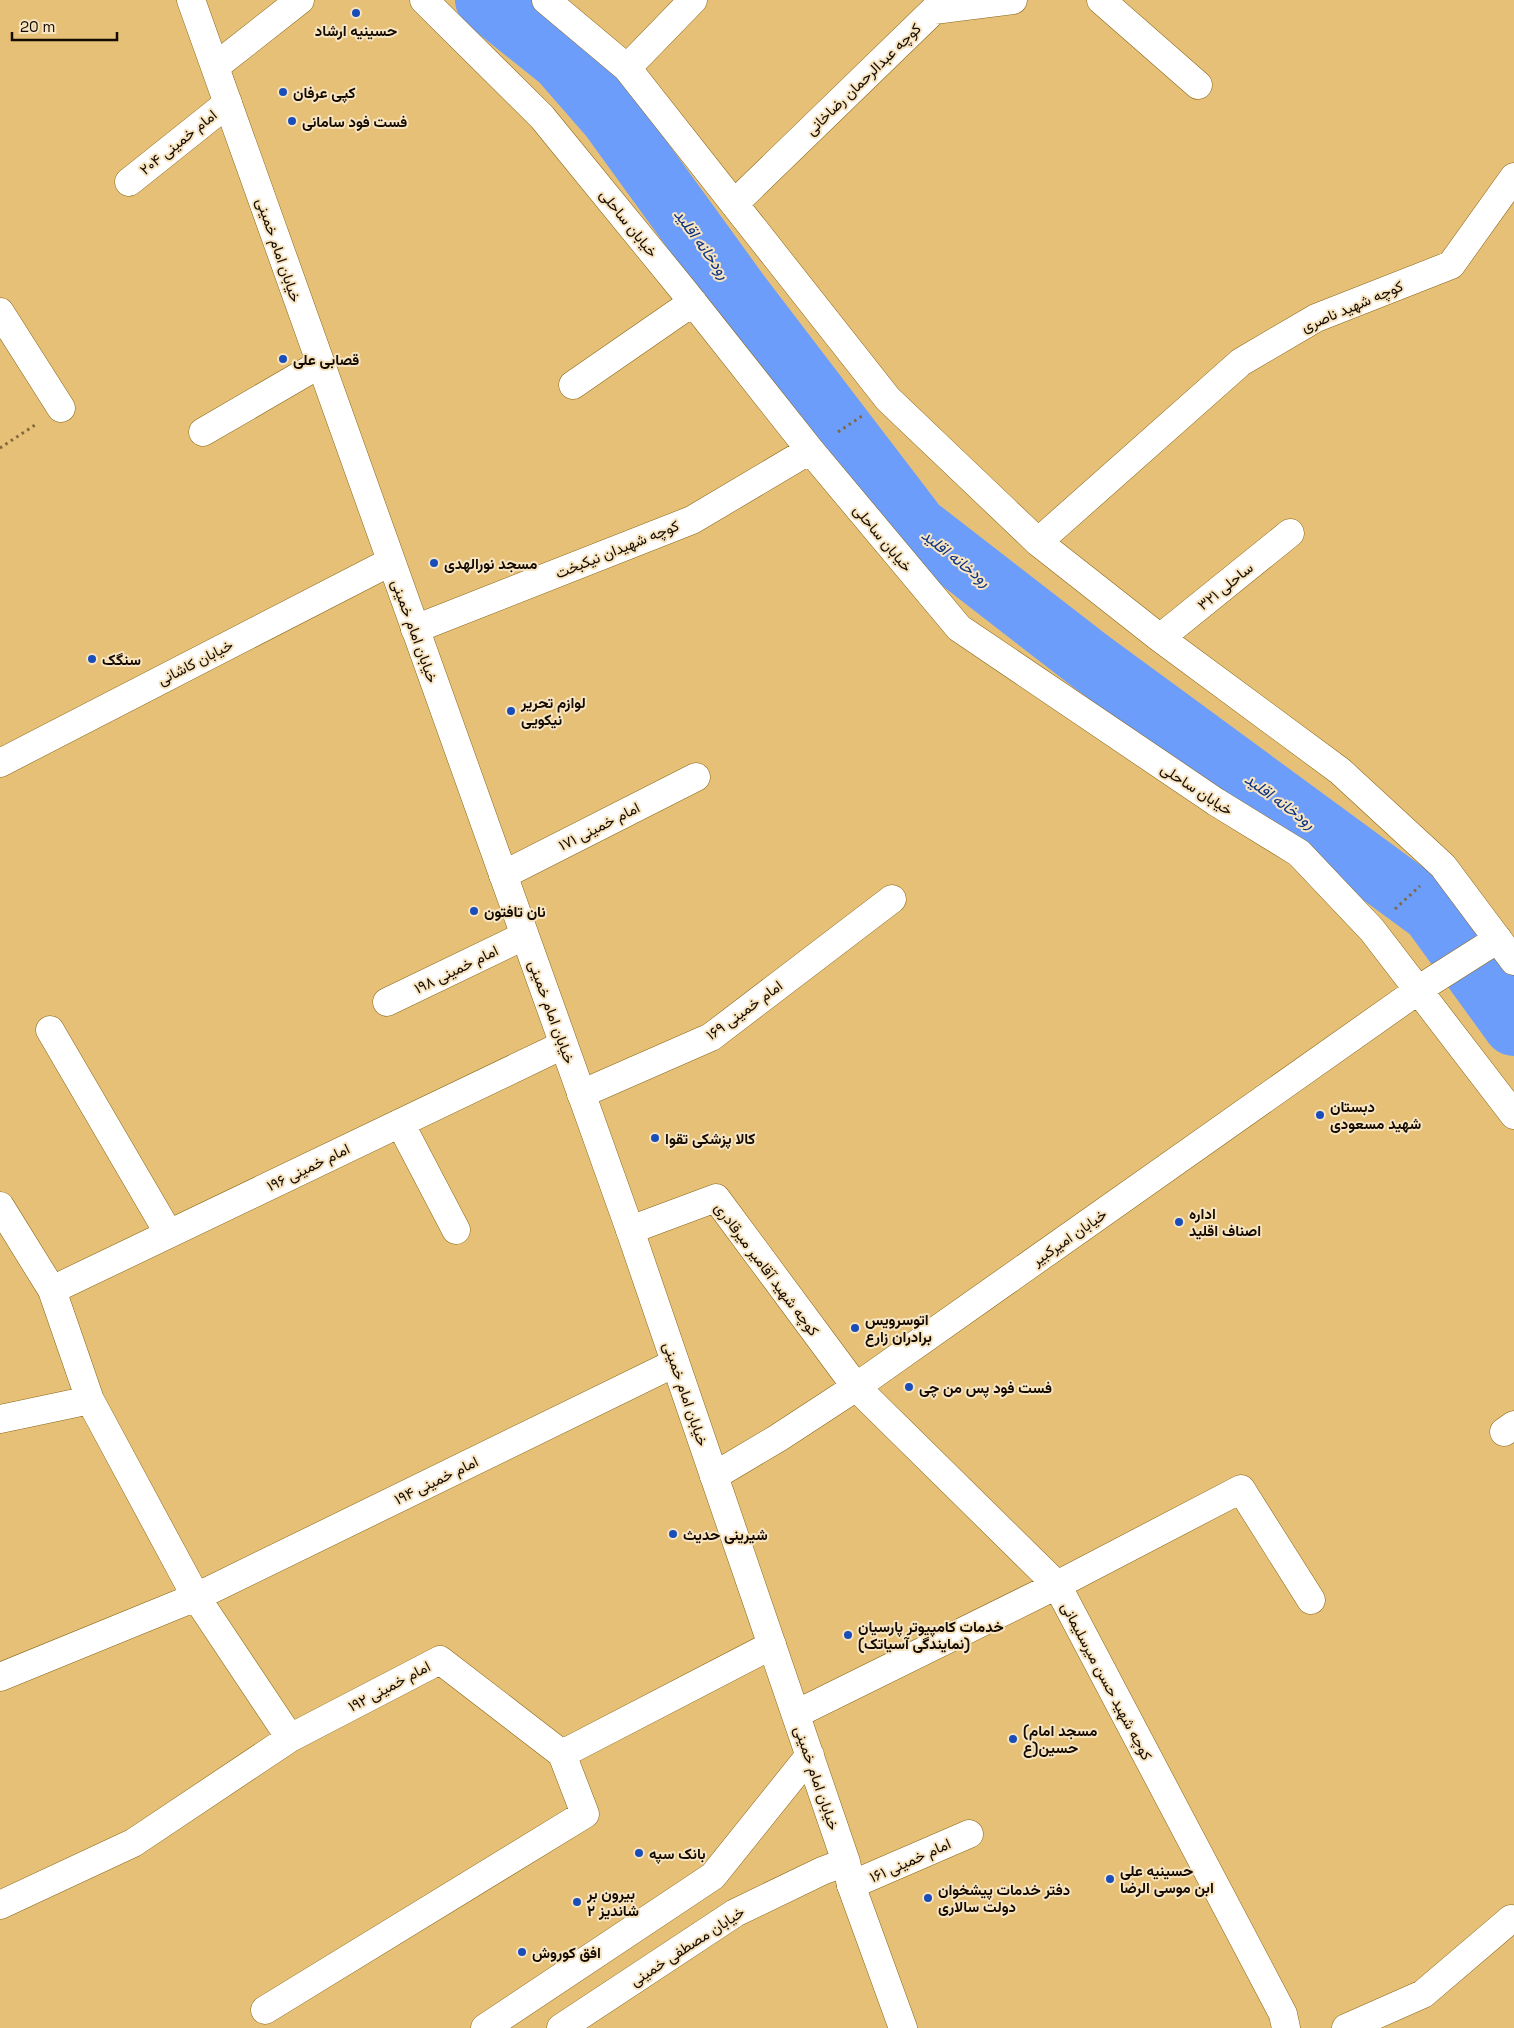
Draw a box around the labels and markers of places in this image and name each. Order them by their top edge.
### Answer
marker: حسینیه ارشاد [350,7,362,19]
place label: حسینیه ارشاد [315,21,397,40]
place label: کپی عرفان [293,83,356,103]
marker: کپی عرفان [277,86,289,98]
place label: فست فود سامانی [302,112,407,131]
marker: فست فود سامانی [286,115,298,127]
place label: قصابی علی [293,350,359,369]
marker: قصابی علی [277,353,289,365]
place label: مسجد نورالهدی [444,554,537,573]
marker: مسجد نورالهدی [428,557,440,569]
place label: سنگک [102,650,141,669]
marker: سنگک [86,653,98,665]
place label: لوازم تحریر نیکویی [520,693,586,729]
marker: لوازم تحریر نیکویی [505,705,517,717]
place label: نان تافتون [484,902,546,921]
marker: نان تافتون [468,905,480,917]
place label: دبستان شهید مسعودی [1330,1097,1421,1133]
marker: دبستان شهید مسعودی [1314,1109,1326,1121]
place label: کالا پزشکی تقوا [665,1129,755,1149]
marker: کالا پزشکی تقوا [649,1132,661,1144]
place label: اداره اصناف اقلید [1189,1204,1261,1240]
marker: اداره اصناف اقلید [1173,1216,1185,1228]
place label: اتوسرویس برادران زارع [865,1310,932,1347]
marker: اتوسرویس برادران زارع [849,1322,861,1334]
place label: فست فود پس من چی [919,1378,1052,1398]
marker: فست فود پس من چی [903,1381,915,1393]
place label: شیرینی حدیث [683,1525,768,1544]
marker: شیرینی حدیث [667,1528,679,1540]
place label: خدمات کامپیوتر پارسیان (نمایندگی آسیاتک) [858,1617,1004,1653]
marker: خدمات کامپیوتر پارسیان (نمایندگی آسیاتک) [842,1629,854,1641]
place label: (مسجد امام حسین(ع [1023,1721,1097,1758]
marker: (مسجد امام حسین(ع [1007,1733,1019,1745]
place label: بانک سپه [649,1844,706,1864]
marker: بانک سپه [633,1847,645,1859]
place label: حسینیه علی ابن موسی الرضا [1120,1861,1214,1897]
marker: حسینیه علی ابن موسی الرضا [1104,1873,1116,1885]
place label: دفتر خدمات پیشخوان دولت سالاری [938,1880,1070,1916]
place label: بیرون بر شاندیز ۲ [586,1884,639,1920]
marker: دفتر خدمات پیشخوان دولت سالاری [922,1892,934,1904]
marker: بیرون بر شاندیز ۲ [571,1896,583,1908]
place label: افق کوروش [532,1943,601,1962]
marker: افق کوروش [516,1946,528,1958]

